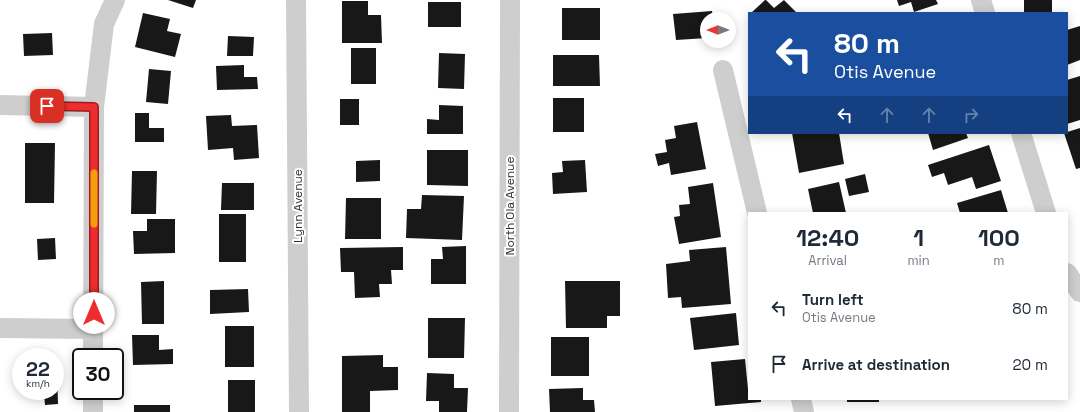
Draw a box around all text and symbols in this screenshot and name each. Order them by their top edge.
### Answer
north arrow [700,12,736,48]
map controls [700,12,736,48]
text: 80 m [834,25,900,61]
icon: left [768,28,820,80]
text: Otis Avenue [834,60,936,83]
pin [30,89,64,123]
icon: arrive [36,95,58,117]
icon: left [834,104,856,126]
icon: ahead [876,104,898,126]
icon: ahead [918,104,940,126]
icon: right [960,104,982,126]
street label: North Ola Avenue [502,156,518,256]
street label: Lynn Avenue [290,169,306,243]
text: 12:40 [796,222,859,253]
text: 1 [913,222,924,253]
text: 100 [978,222,1020,253]
text: Arrival [808,252,847,269]
text: min [907,252,930,269]
text: m [993,252,1004,269]
text: Turn left [802,290,864,309]
position arrow [73,292,115,334]
icon: left [768,297,790,319]
text: 80 m [1012,299,1048,318]
text: Otis Avenue [802,309,876,326]
speed limit sign: 30 [72,348,124,400]
icon: arrive [768,353,790,375]
text: Arrive at destination [802,355,950,374]
text: 20 m [1013,355,1048,374]
text: 22 [26,356,50,382]
text: km/h [26,377,50,390]

